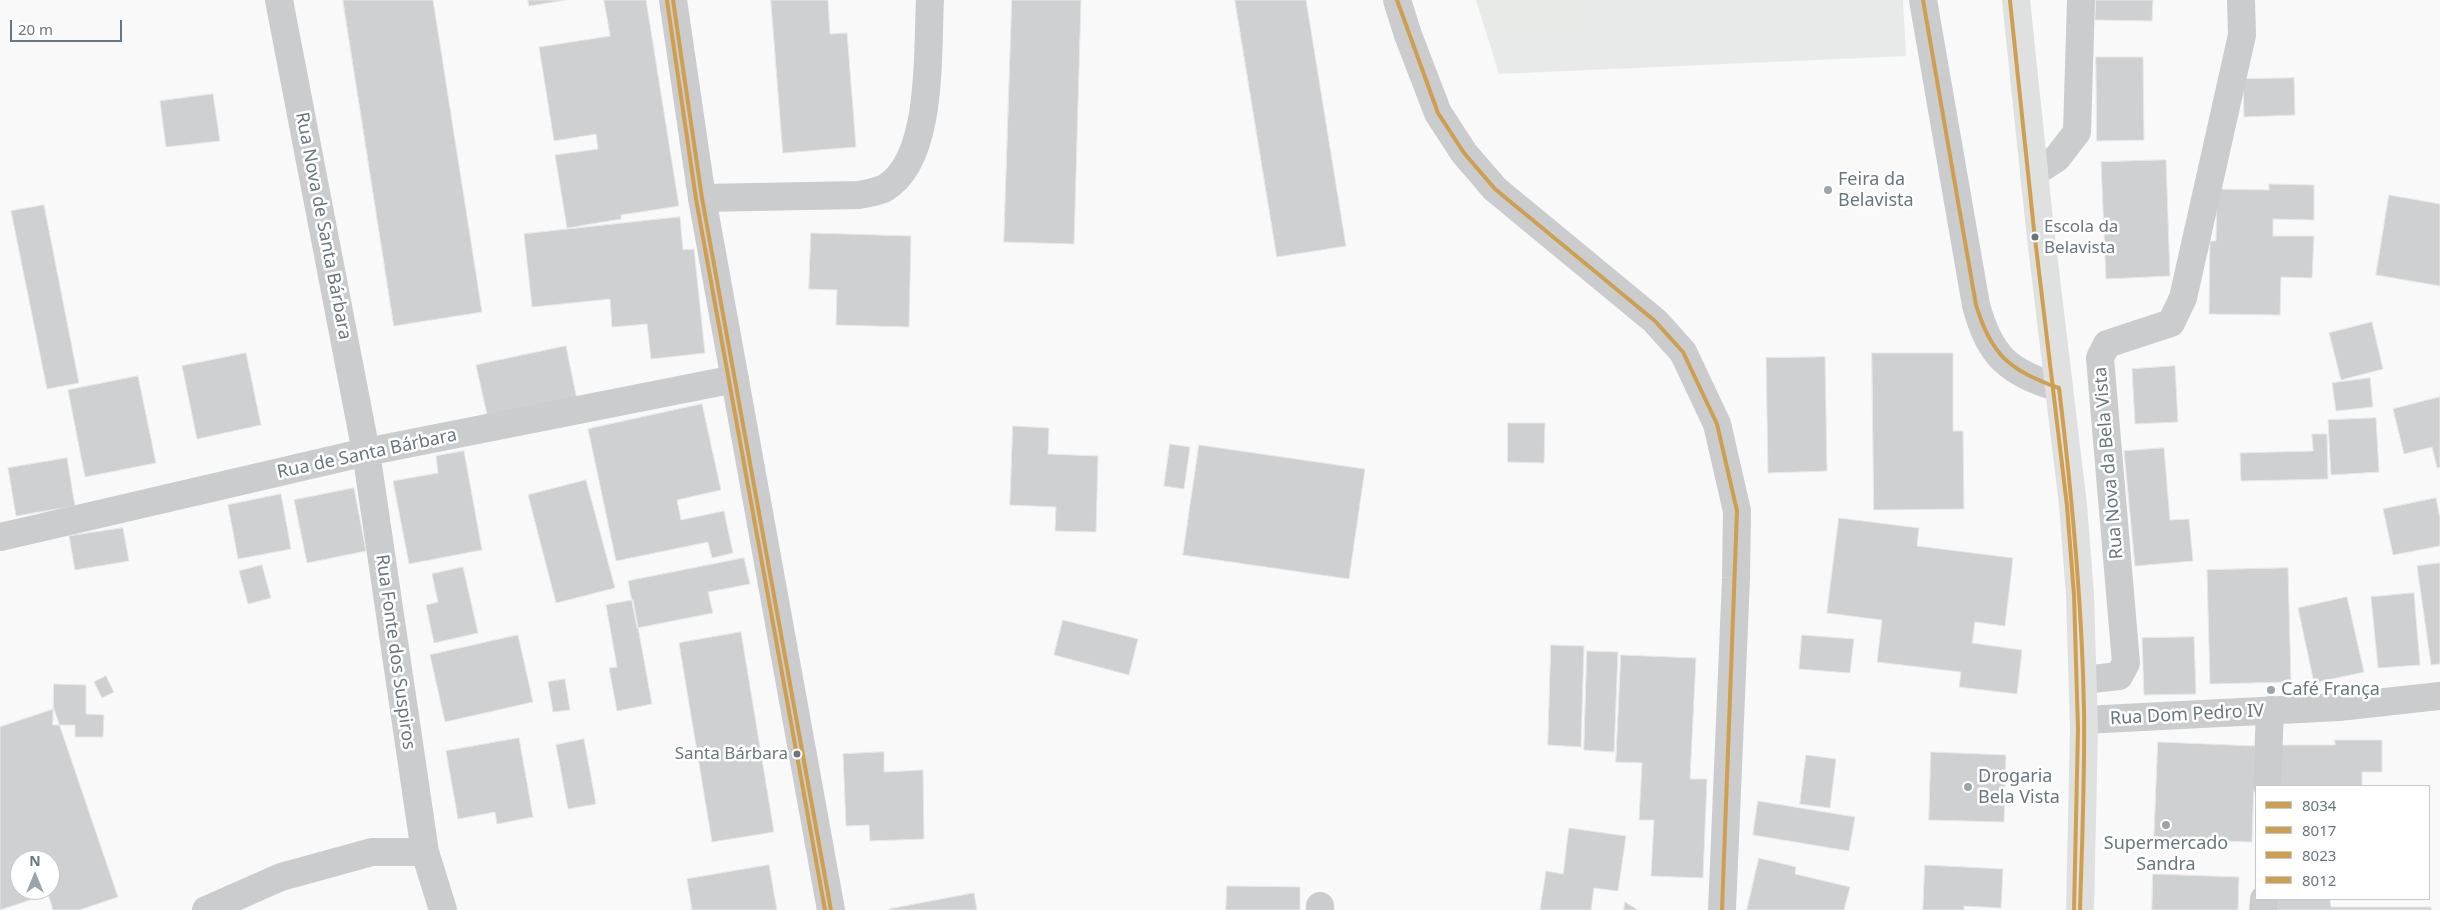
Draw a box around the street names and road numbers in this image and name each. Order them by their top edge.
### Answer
street label: Rua Nova de Santa Bárbara [290,111,356,341]
street label: Rua Nova da Bela Vista [2090,366,2128,560]
street label: Rua de Santa Bárbara [275,424,459,484]
street label: Rua Fonte dos Suspiros [371,553,419,751]
street label: Rua Dom Pedro IV [2109,700,2265,730]

